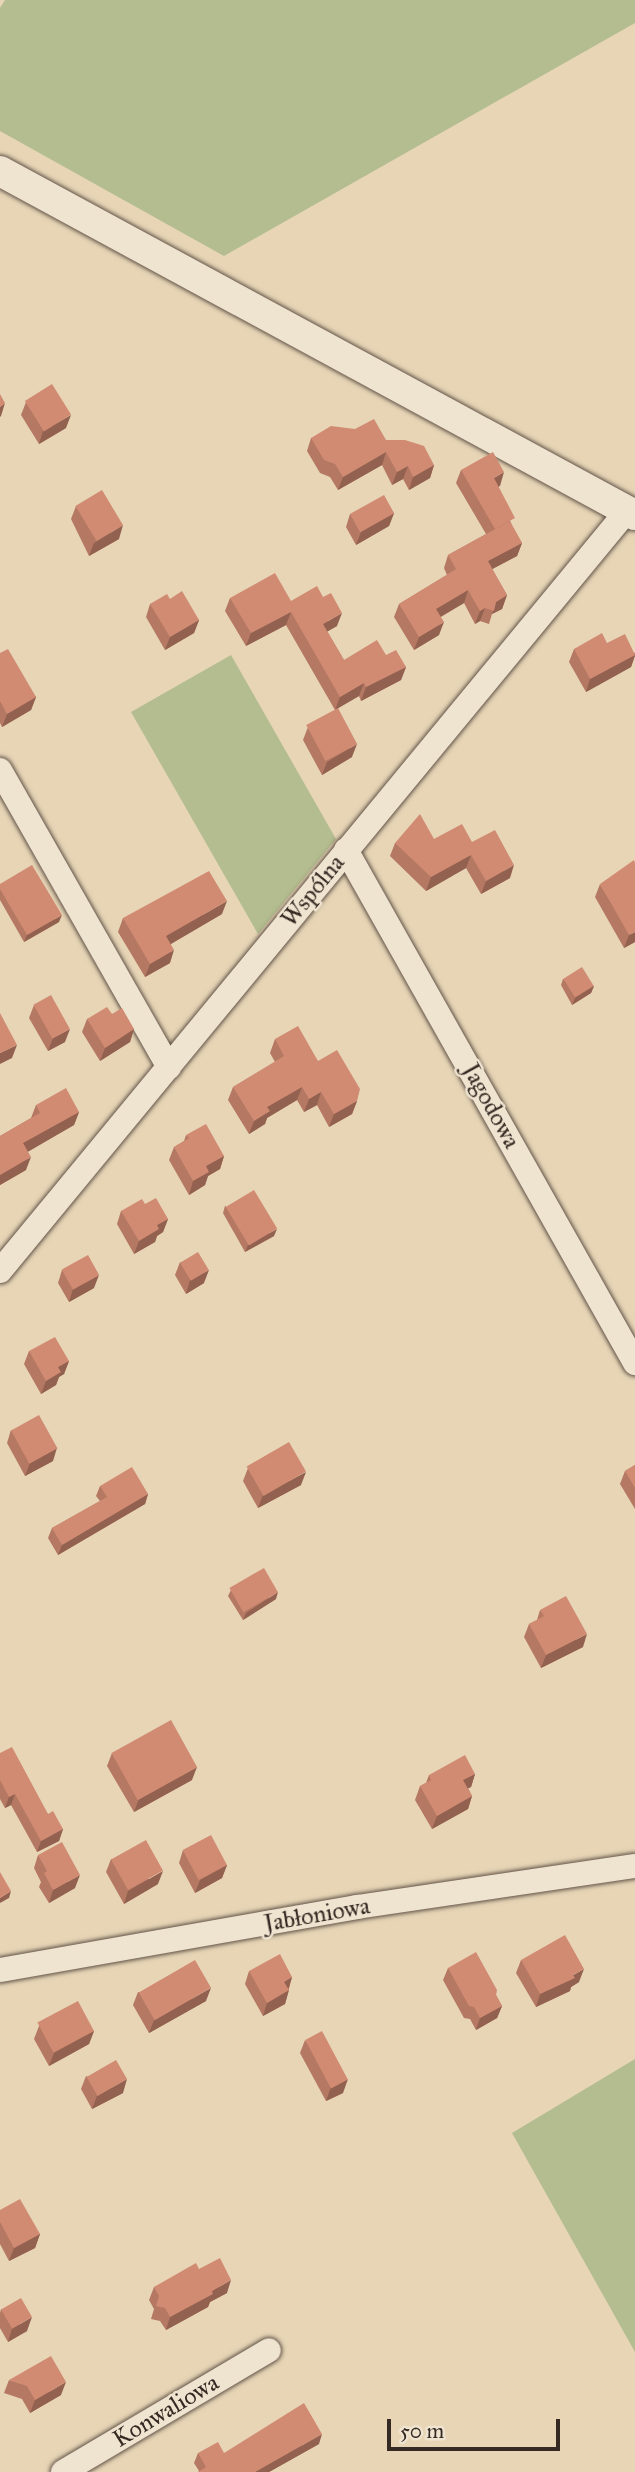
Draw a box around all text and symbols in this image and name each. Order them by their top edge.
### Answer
street label: Wspólna [275,849,351,933]
street label: Jagodowa [456,1058,526,1154]
street label: Jabłoniowa [262,1892,372,1938]
street label: Konwaliowa [108,2368,224,2454]
scale bar [390,2406,563,2450]
text: 50 m [400,2418,444,2444]

